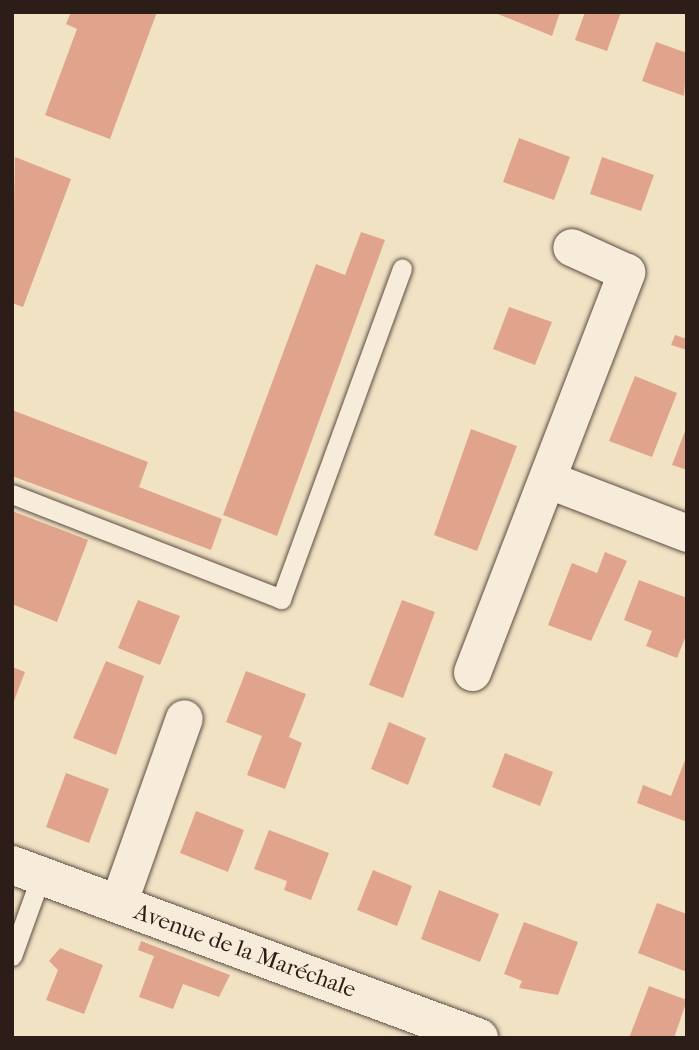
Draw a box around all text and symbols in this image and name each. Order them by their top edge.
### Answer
street label: Avenue de la Maréchale [130,898,360,1004]

